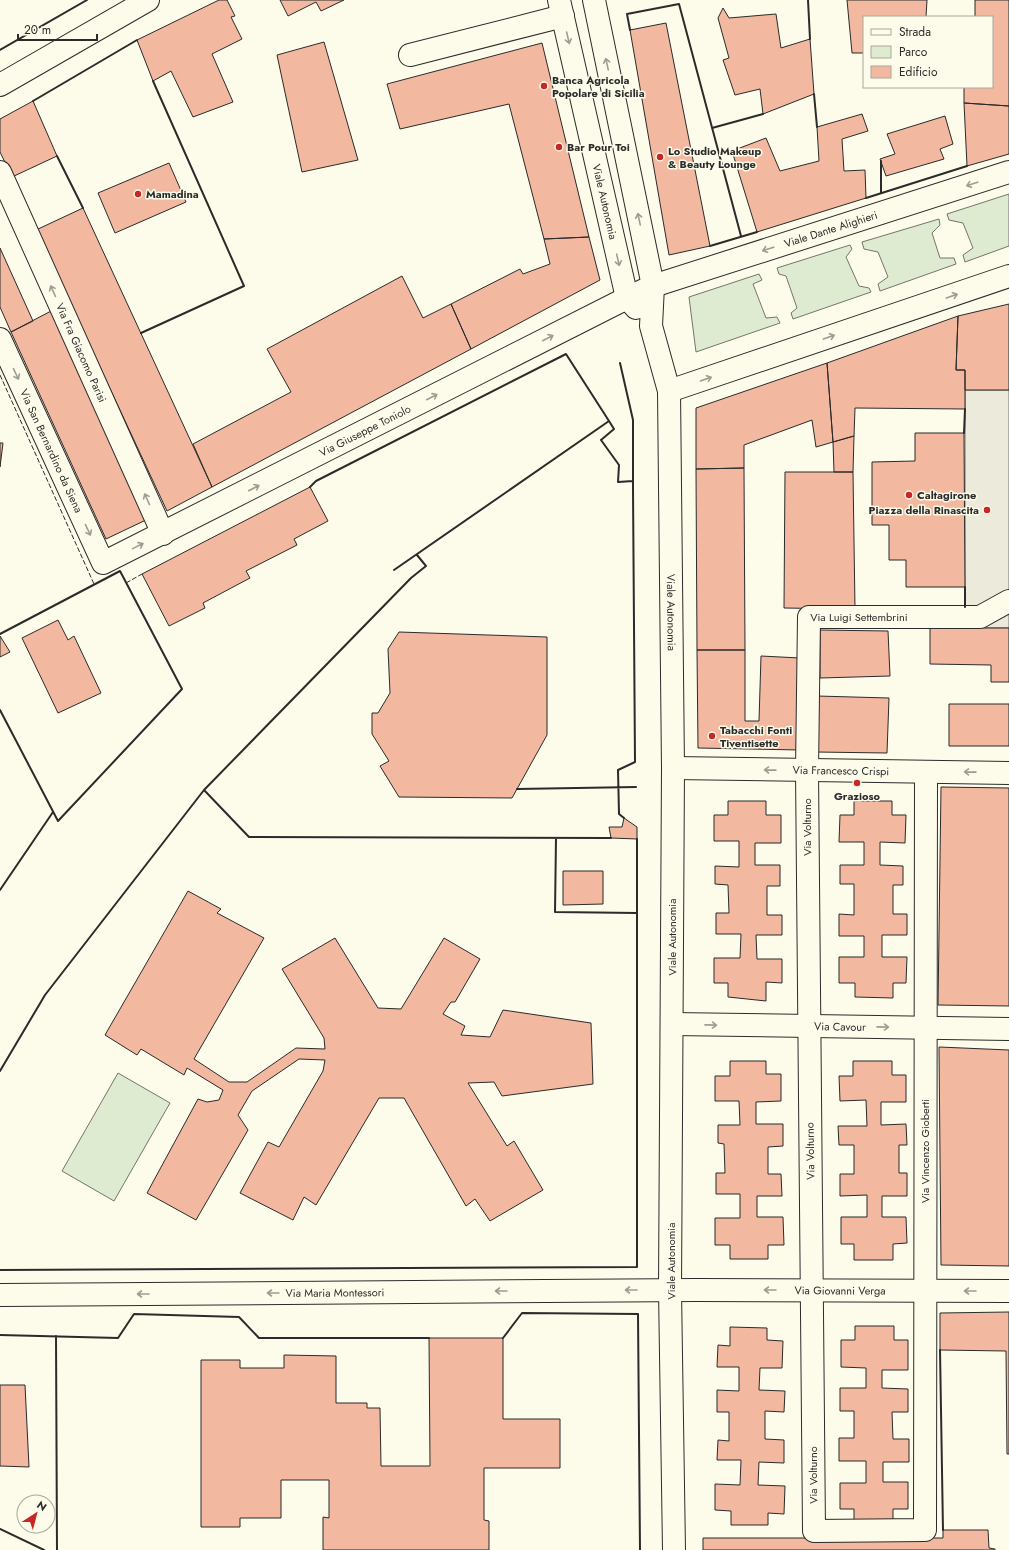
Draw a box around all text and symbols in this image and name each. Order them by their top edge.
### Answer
scale bar [18,16,97,42]
legend [863,16,993,88]
text: 20 m [24,21,51,39]
text: Strada [899,23,931,41]
one-way arrow [564,31,572,44]
text: Parco [899,43,928,61]
one-way arrow [603,58,611,71]
text: Edificio [899,63,938,81]
place label: Banca Agricola Popolare di Sicilia [552,72,645,101]
marker: Banca Agricola Popolare di Sicilia [539,81,549,91]
place label: Bar Pour Toi [567,139,630,155]
marker: Bar Pour Toi [554,142,564,152]
place label: Lo Studio Makeup & Beauty Lounge [668,143,761,172]
marker: Lo Studio Makeup & Beauty Lounge [655,152,665,162]
street label: Viale Autonomia [589,162,621,241]
one-way arrow [966,180,978,188]
place label: Mamadina [146,186,199,202]
marker: Mamadina [133,189,143,199]
street label: Viale Dante Alighieri [782,207,880,252]
one-way arrow [635,212,643,225]
one-way arrow [762,246,775,253]
one-way arrow [615,253,623,266]
one-way arrow [49,285,57,297]
one-way arrow [946,291,958,299]
street label: Via Fra Giacomo Parisi [52,300,111,405]
one-way arrow [542,333,554,341]
one-way arrow [823,333,836,340]
one-way arrow [13,368,20,380]
one-way arrow [700,375,713,382]
street label: Via San Bernardino da Siena [16,386,87,515]
one-way arrow [426,393,438,400]
street label: Via Giuseppe Toniolo [316,401,413,460]
one-way arrow [248,483,260,491]
place label: Caltagirone [917,487,976,503]
marker: Caltagirone [904,490,914,500]
one-way arrow [143,493,150,505]
place label: Piazza della Rinascita [869,502,979,518]
marker: Piazza della Rinascita [982,505,992,515]
one-way arrow [85,524,92,536]
one-way arrow [132,542,144,549]
street label: Viale Autonomia [663,574,680,651]
street label: Via Luigi Settembrini [810,609,908,625]
place label: Tabacchi Fonti Tiventisette [720,722,792,751]
marker: Tabacchi Fonti Tiventisette [707,731,717,741]
street label: Via Francesco Crispi [793,762,890,779]
one-way arrow [764,766,777,774]
one-way arrow [964,769,977,776]
marker: Grazioso [852,778,862,788]
place label: Grazioso [834,788,881,804]
street label: Via Volturno [799,798,815,856]
street label: Viale Autonomia [664,899,680,975]
street label: Via Cavour [814,1018,866,1035]
one-way arrow [704,1021,717,1028]
one-way arrow [876,1023,889,1031]
street label: Via Vincenzo Gioberti [917,1099,933,1203]
street label: Via Volturno [801,1122,819,1180]
street label: Viale Autonomia [663,1223,679,1299]
street label: Via Giovanni Verga [794,1282,886,1299]
street label: Via Maria Montessori [286,1284,385,1301]
one-way arrow [625,1286,638,1294]
one-way arrow [764,1286,777,1294]
one-way arrow [495,1287,508,1295]
one-way arrow [964,1287,977,1295]
one-way arrow [267,1289,280,1297]
one-way arrow [137,1290,150,1298]
street label: Via Volturno [805,1446,821,1504]
north arrow [16,1494,56,1534]
text: N [34,1497,50,1515]

